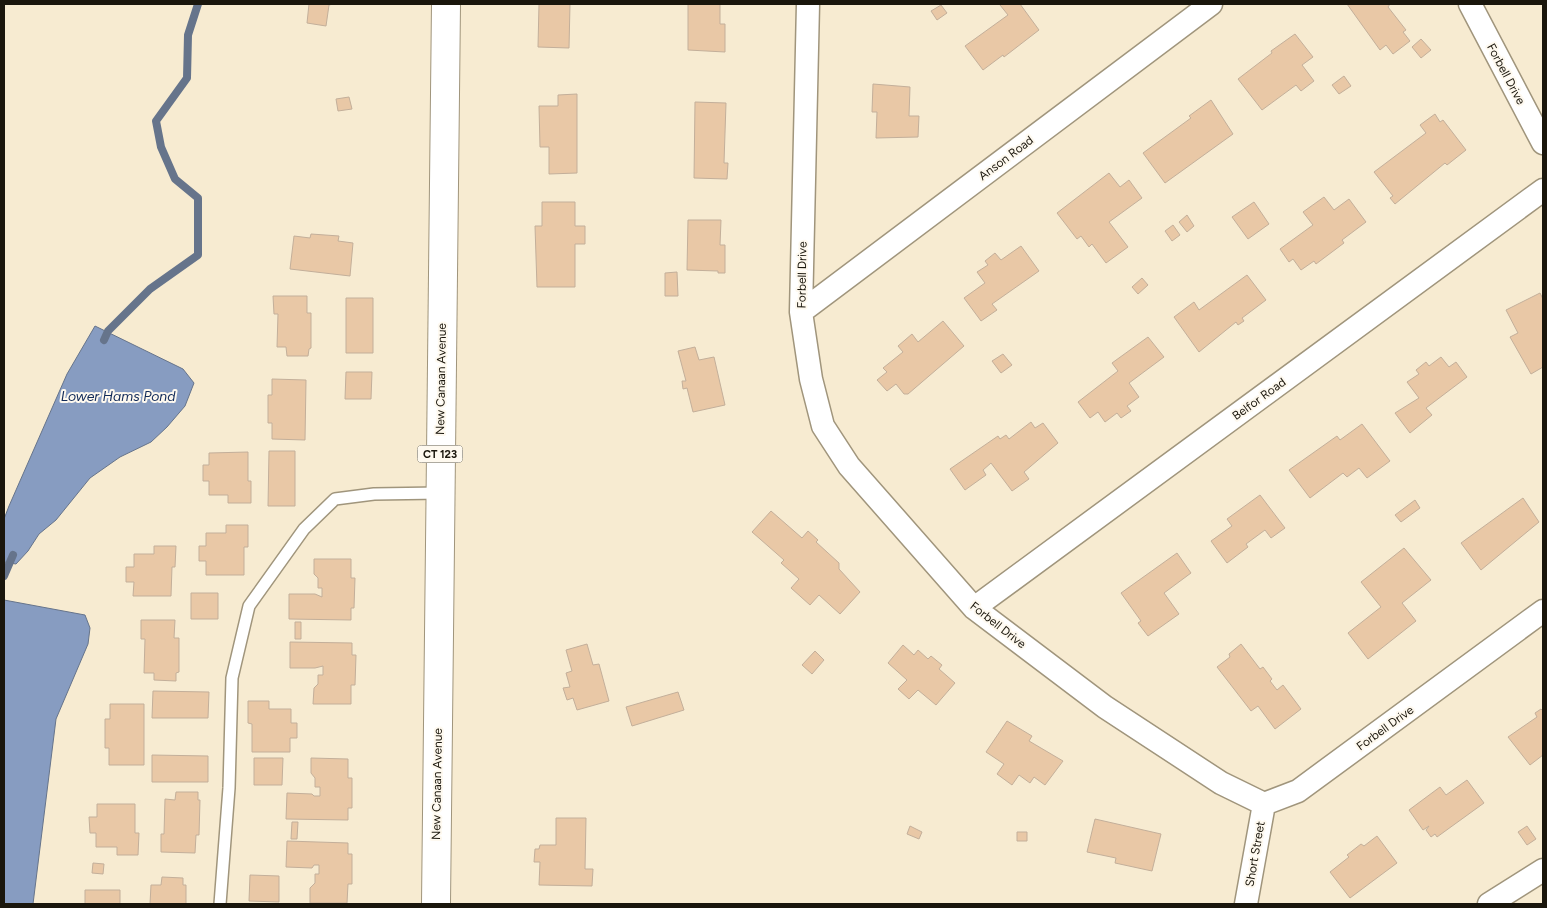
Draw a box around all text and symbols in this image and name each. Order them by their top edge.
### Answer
street label: Forbell Drive [1484,41,1528,107]
street label: Anson Road [976,133,1036,183]
street label: Forbell Drive [794,241,810,309]
street label: New Canaan Avenue [433,322,449,435]
street label: Belfor Road [1230,375,1288,423]
water label: Lower Hams Pond [61,388,176,405]
road number: CT 123 [418,446,462,462]
street label: Forbell Drive [967,599,1029,651]
street label: Forbell Drive [1354,702,1417,753]
street label: New Canaan Avenue [429,727,445,840]
street label: Short Street [1242,820,1268,888]

